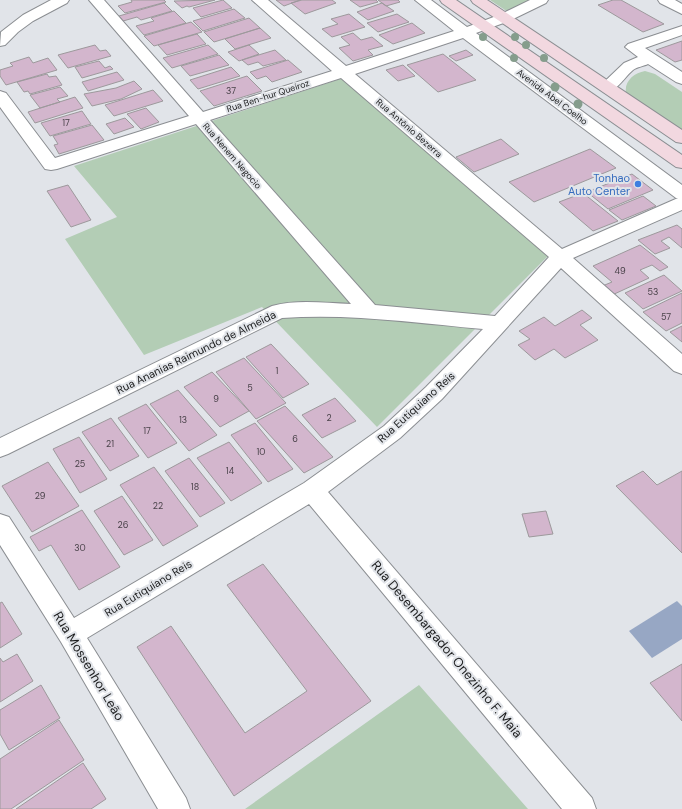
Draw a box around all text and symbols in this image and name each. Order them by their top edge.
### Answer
street label: Avenida Abel Coelho [514,66,590,128]
street label: Rua Ben-hur Queiroz [225,77,311,115]
house number: 37 [226,85,236,97]
street label: Rua Antônio Bezerra [373,96,445,160]
house number: 17 [62,117,70,129]
street label: Rua Nenem Negocio [200,120,264,192]
place label: Tonhao Auto Center [568,171,630,198]
marker: Tonhao Auto Center [633,179,643,189]
house number: 49 [614,265,626,277]
house number: 53 [648,286,658,298]
street label: Rua Ananias Raimundo de Almeida [114,307,278,397]
house number: 57 [661,311,671,323]
house number: 1 [276,365,279,377]
street label: Rua Eutiquiano Reis [374,369,458,445]
house number: 5 [247,382,253,394]
house number: 9 [213,393,219,405]
house number: 2 [326,412,332,424]
house number: 13 [179,414,187,426]
house number: 17 [143,425,151,437]
house number: 6 [292,433,298,445]
house number: 21 [106,438,114,450]
house number: 10 [257,446,265,458]
house number: 25 [75,458,85,470]
house number: 14 [226,465,235,477]
house number: 18 [191,481,199,493]
house number: 29 [35,490,46,502]
house number: 22 [153,500,163,512]
house number: 26 [118,519,129,531]
house number: 30 [74,542,86,554]
street label: Rua Eutiquiano Reis [102,556,194,620]
street label: Rua Desembargador Onezinho F. Maia [368,557,526,741]
street label: Rua Mossenhor Leão [50,608,128,724]

